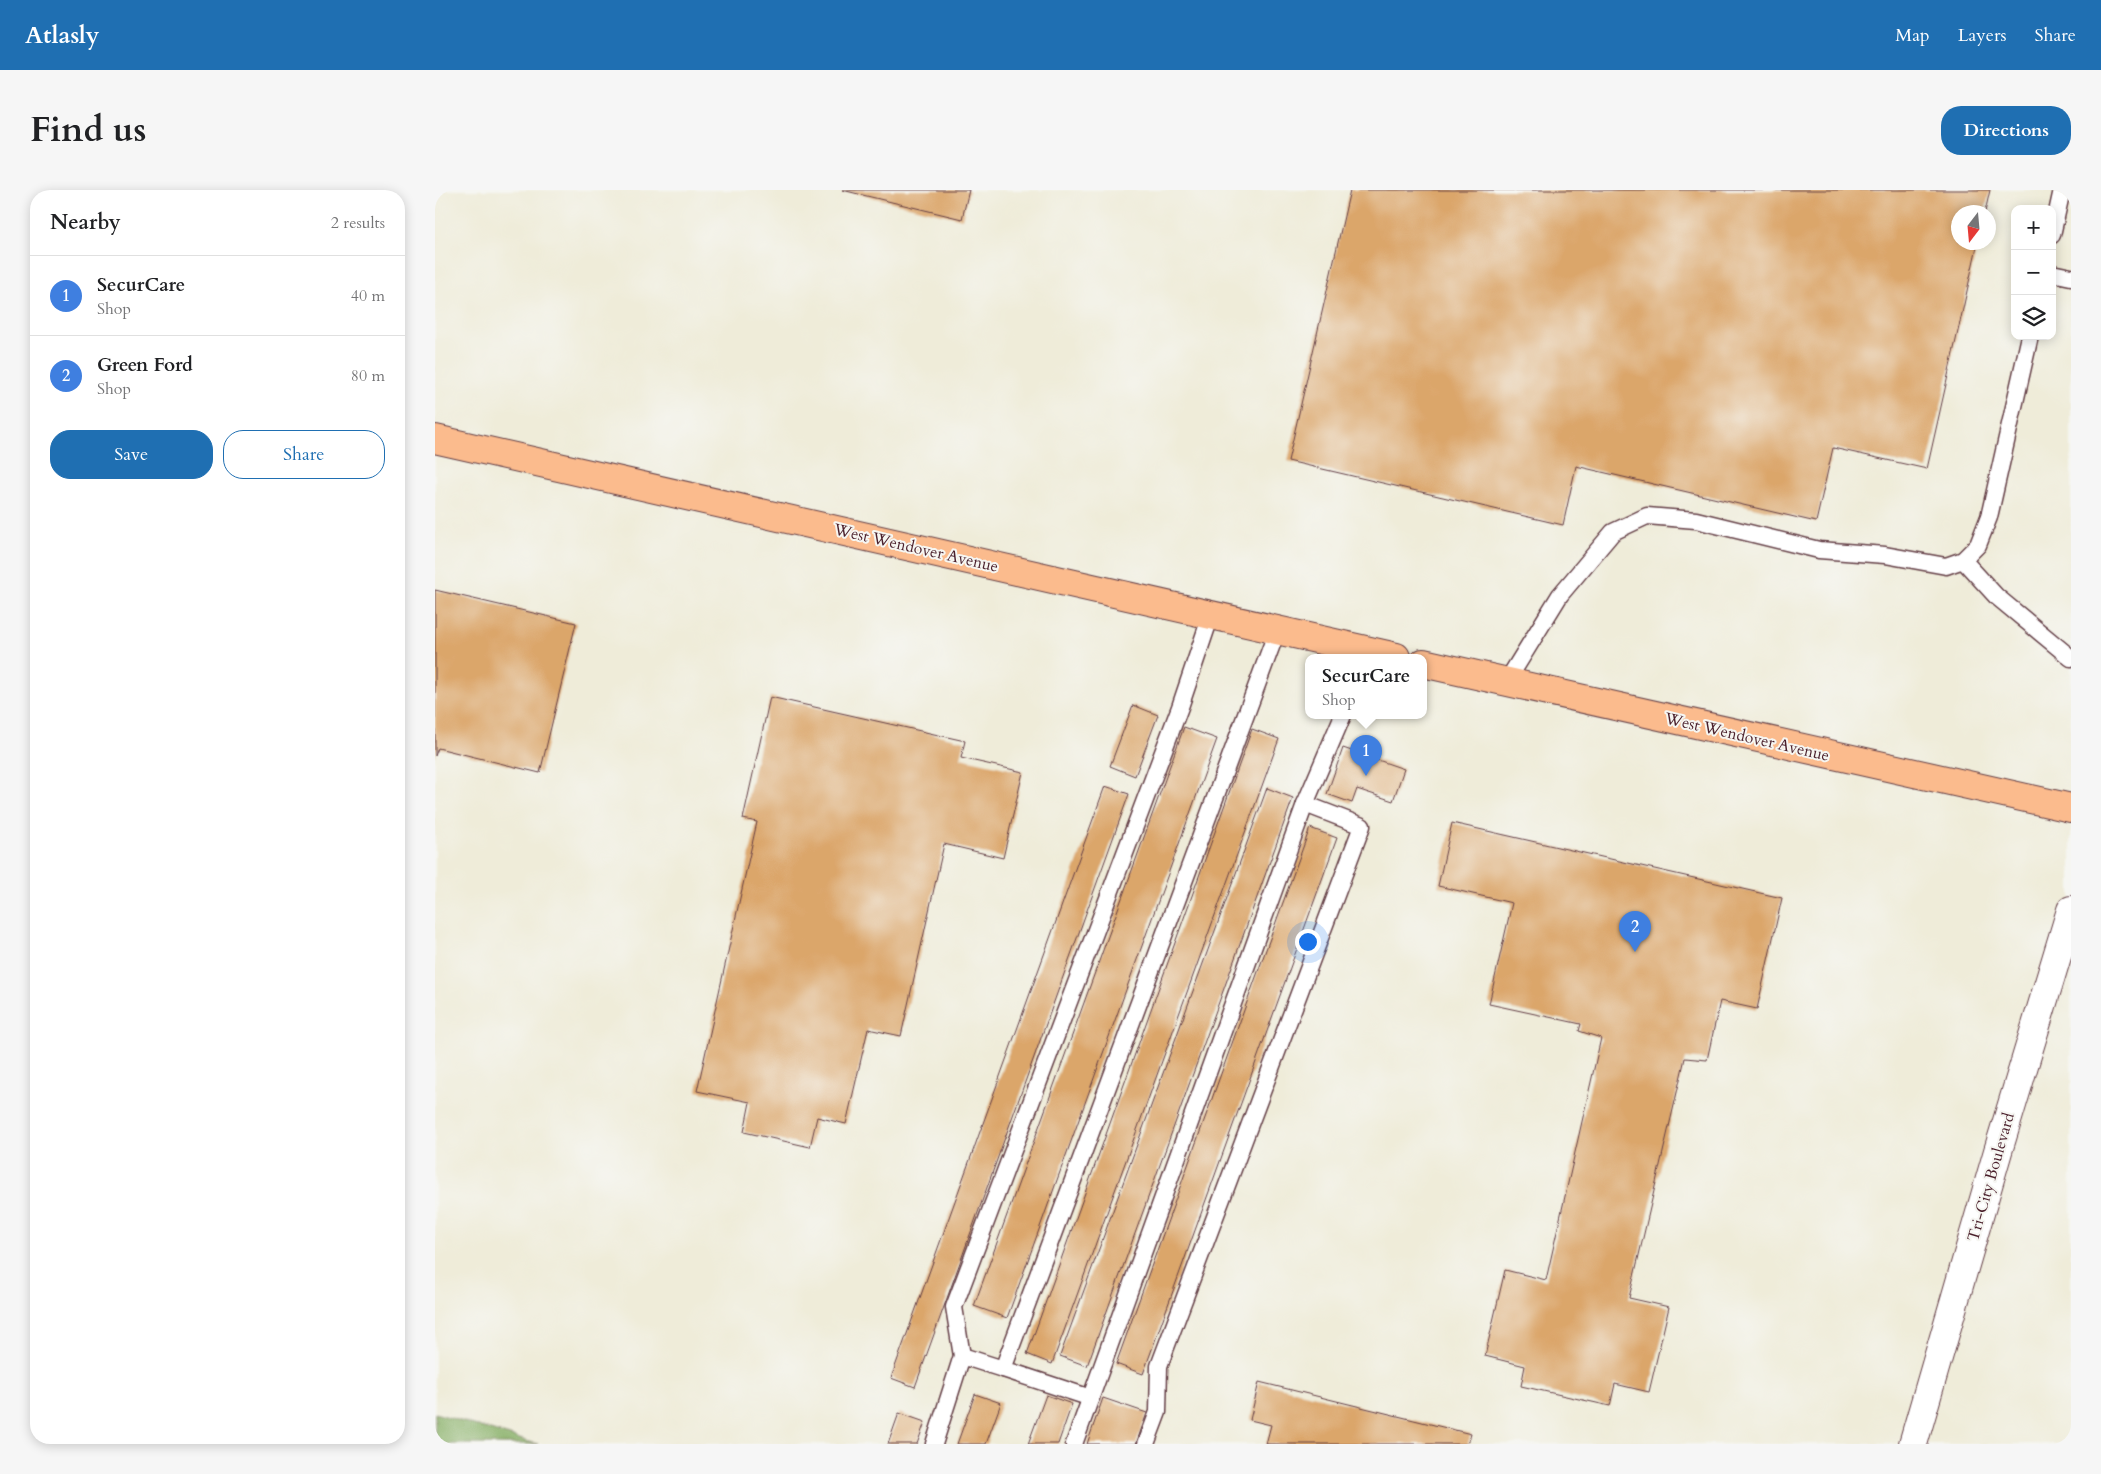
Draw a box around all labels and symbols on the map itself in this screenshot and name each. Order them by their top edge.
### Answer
north arrow [1951,205,1996,250]
street label: West Wendover Avenue [831,518,1000,578]
street label: West Wendover Avenue [1662,707,1831,767]
pin: 1 [1350,735,1382,776]
pin: 2 [1619,911,1651,952]
your location [1295,929,1321,955]
street label: Tri-City Boulevard [1962,1110,2020,1244]

